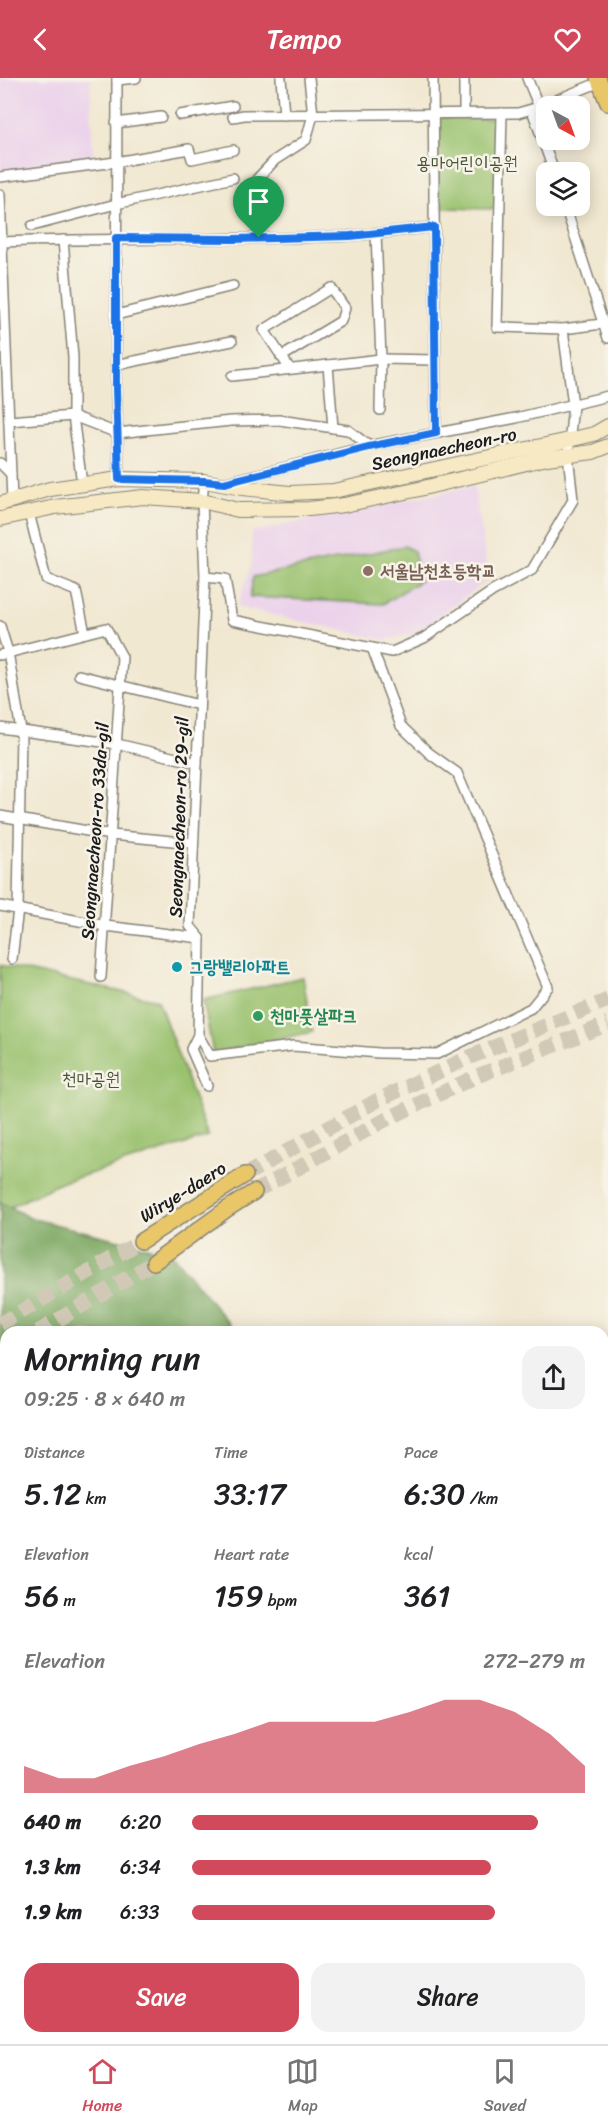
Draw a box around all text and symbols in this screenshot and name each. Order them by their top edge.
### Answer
text: Tempo [266,15,342,63]
icon: back [24,23,57,56]
icon: heart [551,23,584,56]
north arrow [536,96,590,150]
map controls [536,96,590,216]
park label: 용마어린이공원 [416,147,518,179]
button: layers [536,162,590,216]
pin [233,176,284,238]
icon: arrive [242,185,275,218]
street label: Seongnaecheon-ro [368,418,520,480]
place label: 서울남천초등학교 [380,555,496,587]
marker: 서울남천초등학교 [361,564,375,578]
street label: Seongnaecheon-ro 29-gil [159,715,199,918]
street label: Seongnaecheon-ro 33da-gil [71,720,119,941]
place label: 그랑밸리아파트 [189,951,290,983]
marker: 그랑밸리아파트 [170,960,184,974]
place label: 천마풋살파크 [270,1000,357,1032]
marker: 천마풋살파크 [251,1009,265,1023]
park label: 천마공원 [62,1063,120,1095]
street label: Wirye-daero [133,1153,233,1231]
text: Morning run [24,1330,200,1388]
button: share [522,1346,585,1409]
text: 09:25 · 8 × 640 m [24,1382,185,1417]
text: Distance [24,1438,85,1467]
text: Time [214,1438,248,1467]
text: Pace [404,1438,438,1467]
text: 5.12 [24,1467,82,1521]
text: 33:17 [214,1467,286,1521]
text: 6:30 [404,1467,466,1521]
text: km [82,1484,107,1513]
text: /km [466,1484,498,1513]
text: Elevation [24,1540,89,1569]
text: Heart rate [214,1540,289,1569]
text: kcal [404,1540,433,1569]
text: 56 [24,1569,59,1623]
text: 159 [214,1569,264,1623]
text: 361 [404,1569,450,1623]
text: m [59,1586,76,1615]
text: bpm [264,1586,297,1615]
text: Elevation [24,1644,105,1679]
text: 272–279 m [483,1644,585,1679]
text: 640 m [24,1805,81,1840]
text: 6:20 [120,1805,162,1840]
text: 1.3 km [24,1850,81,1885]
text: 6:34 [120,1850,161,1885]
text: 1.9 km [24,1895,82,1930]
text: 6:33 [120,1895,159,1930]
button: Save [24,1963,299,2032]
button: Share [311,1963,585,2032]
tab: Home [82,2055,122,2120]
tab: Map [286,2055,319,2120]
tab: Saved [484,2055,526,2120]

